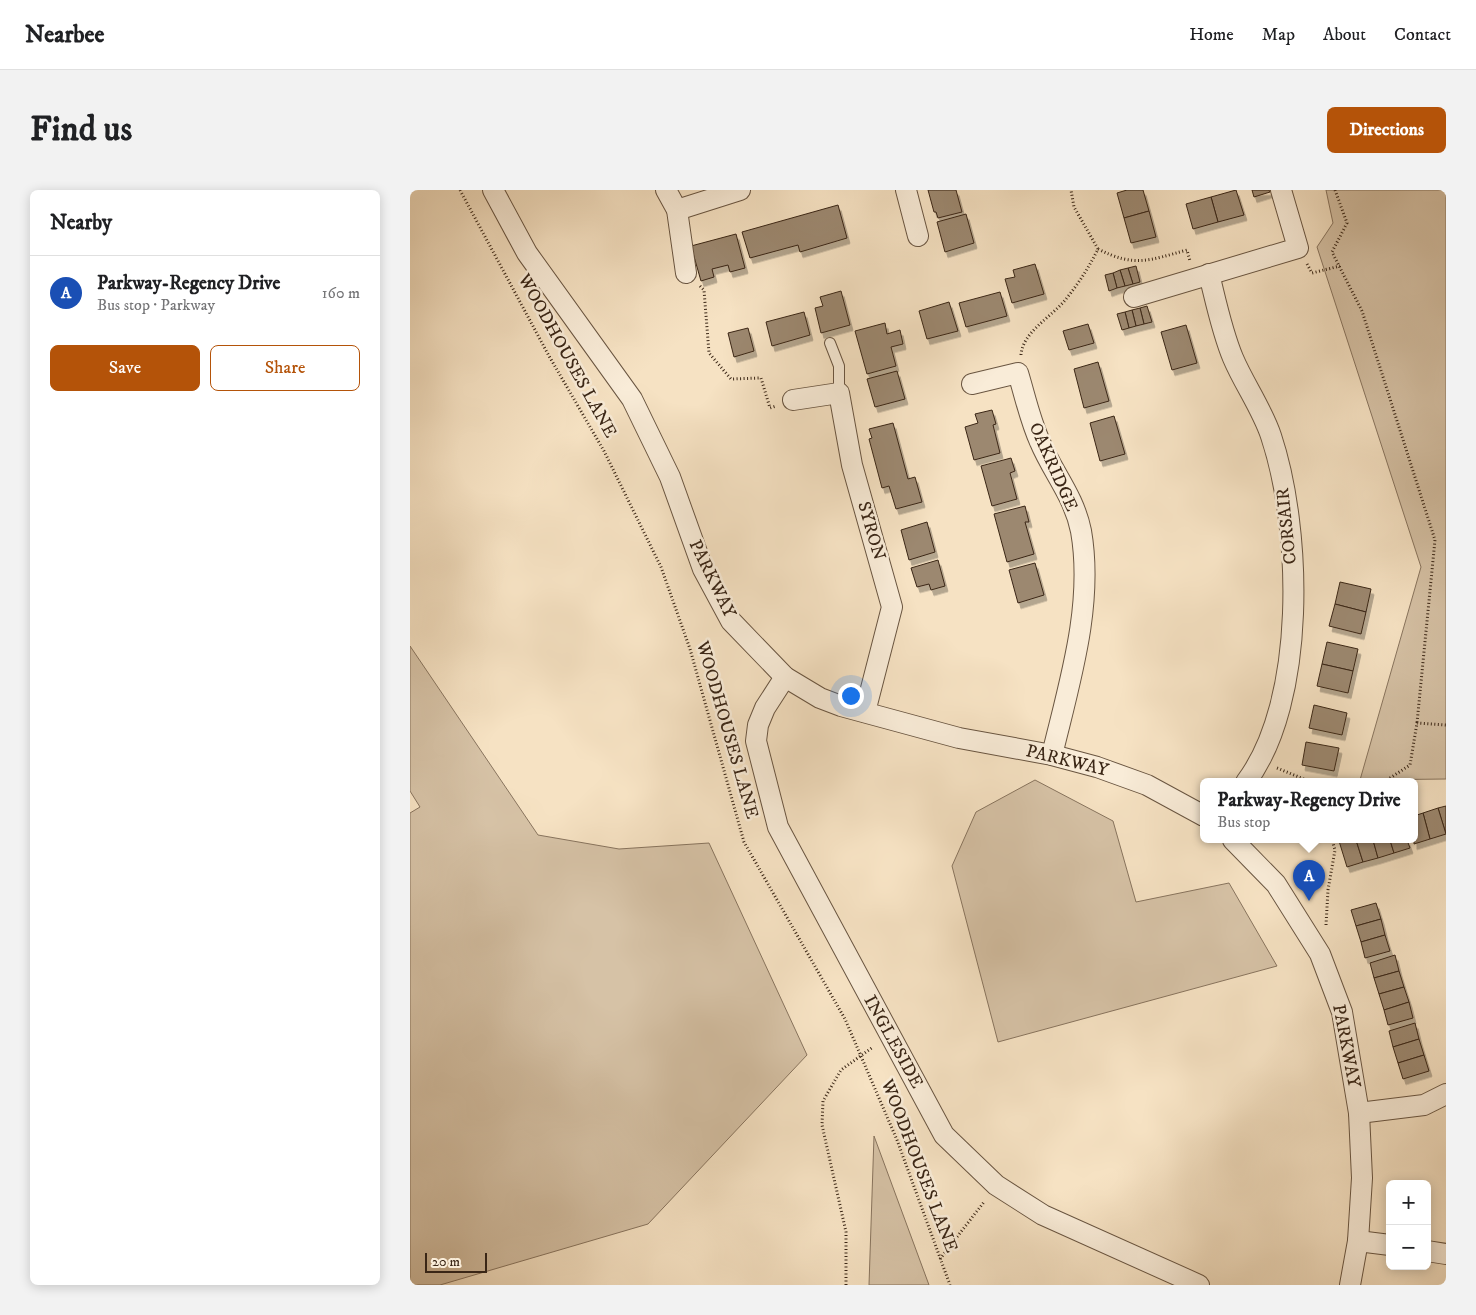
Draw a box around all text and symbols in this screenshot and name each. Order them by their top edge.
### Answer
text: Nearbee [25,20,104,50]
text: Home [1189,24,1234,46]
text: Map [1262,24,1295,46]
text: About [1323,24,1366,46]
text: Contact [1394,24,1451,46]
button: Directions [1327,107,1446,153]
text: Find us [30,108,132,152]
text: Nearby [50,210,112,236]
street label: WOODHOUSES LANE [512,269,621,442]
text: Parkway-Regency Drive [97,272,280,295]
text: A [61,283,71,303]
text: 160 m [322,283,360,303]
text: Bus stop · Parkway [97,295,215,315]
button: Save [50,345,200,391]
button: Share [210,345,360,391]
street label: OAKRIDGE [1024,419,1082,515]
street label: CORSAIR [1272,487,1302,565]
street label: SYRON [852,499,890,563]
street label: PARKWAY [684,536,741,622]
street label: WOODHOUSES LANE [691,638,763,822]
your location [838,683,864,709]
street label: PARKWAY [1023,740,1111,782]
popup [1200,778,1418,843]
text: Parkway-Regency Drive [1217,789,1401,812]
text: Bus stop [1217,812,1270,832]
pin: A [1293,860,1325,901]
street label: INGLESIDE [858,992,928,1093]
street label: PARKWAY [1327,1003,1365,1090]
street label: WOODHOUSES LANE [875,1075,962,1256]
map controls [1386,1180,1431,1270]
button: + [1386,1180,1431,1225]
button: − [1386,1225,1431,1270]
scale bar [425,1250,488,1273]
text: 20 m [432,1253,460,1271]

